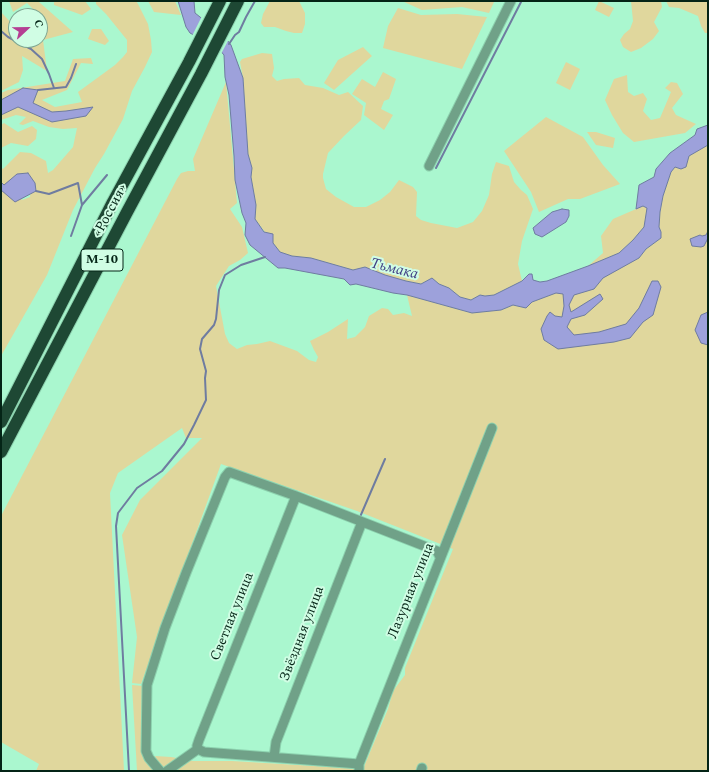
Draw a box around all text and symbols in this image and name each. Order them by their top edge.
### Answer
north arrow [8,8,48,48]
text: С [29,17,48,30]
street label: «Россия» [90,182,132,240]
road number: М-10 [81,249,123,271]
water label: Тьмака [368,255,420,285]
street label: Лазурная улица [385,541,439,641]
street label: Светлая улица [208,570,258,664]
street label: Звёздная улица [277,584,329,684]

